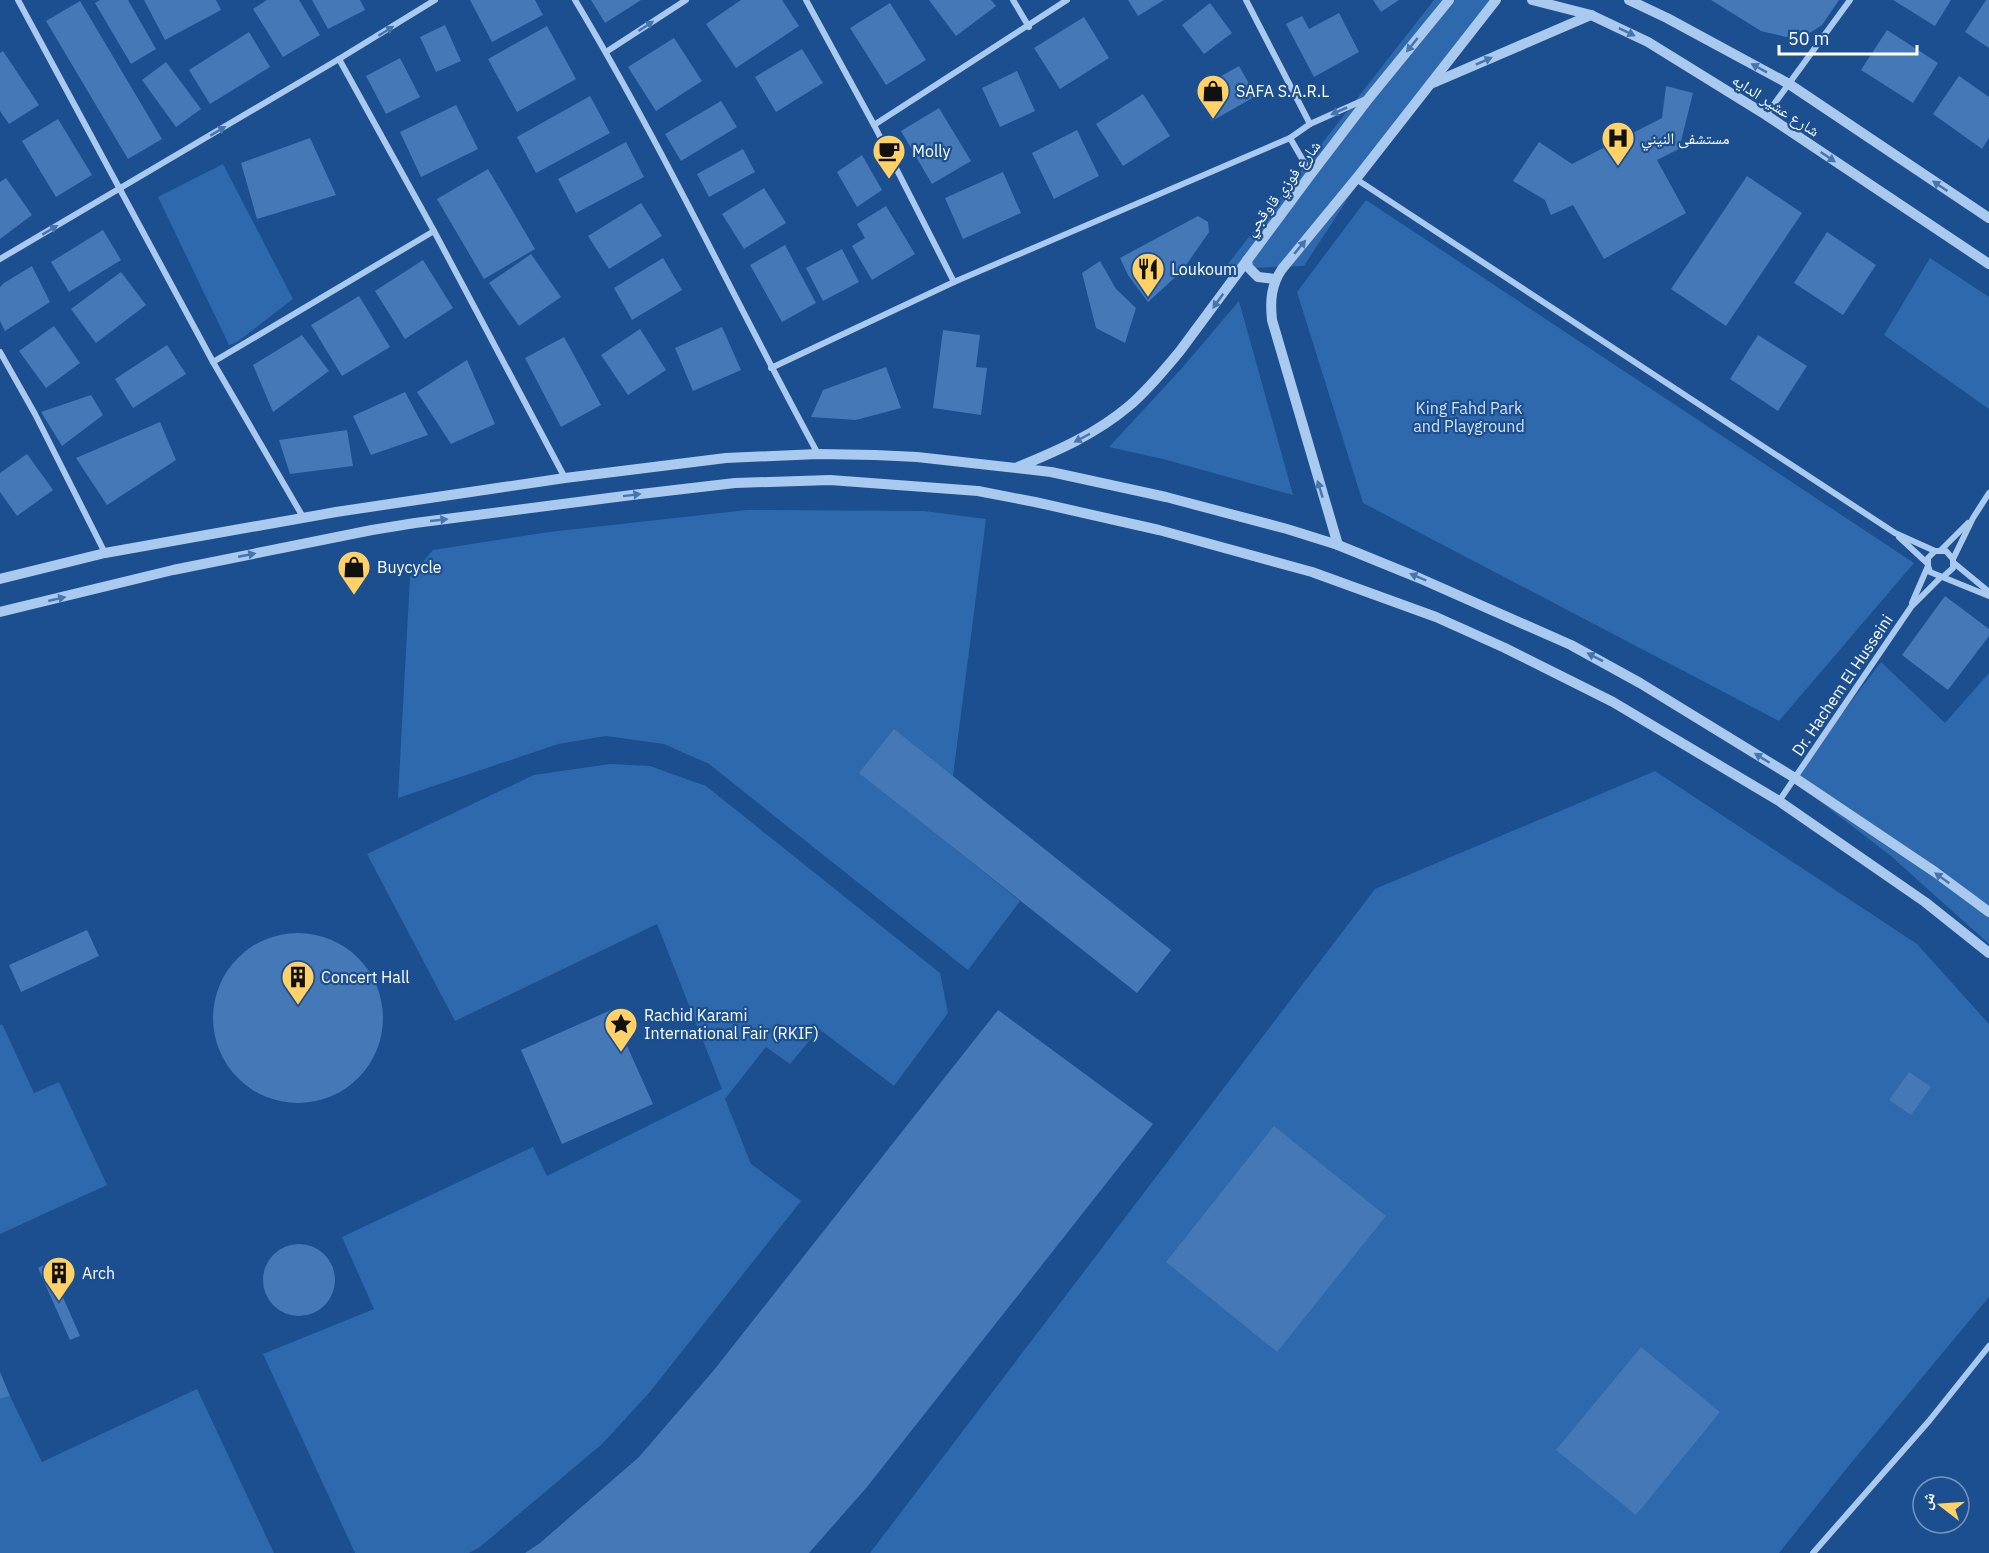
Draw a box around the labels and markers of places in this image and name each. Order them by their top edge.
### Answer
shop icon: SAFA S.A.R.L [1195,73,1231,120]
place label: SAFA S.A.R.L [1236,81,1329,101]
hospital icon: مستشفى النيني [1600,120,1636,167]
place label: مستشفى النيني [1641,128,1730,151]
cafe icon: Molly [871,133,907,180]
place label: Molly [912,141,950,161]
restaurant icon: Loukoum [1130,251,1166,298]
place label: Loukoum [1171,259,1237,279]
shop icon: Buycycle [336,549,372,596]
place label: Buycycle [377,557,442,577]
building icon: Concert Hall [280,959,316,1006]
place label: Concert Hall [321,967,410,987]
place label: Rachid Karami International Fair (RKIF) [644,1005,819,1043]
place icon: Rachid Karami International Fair (RKIF) [603,1006,639,1053]
building icon: Arch [41,1255,77,1302]
place label: Arch [82,1263,115,1283]

